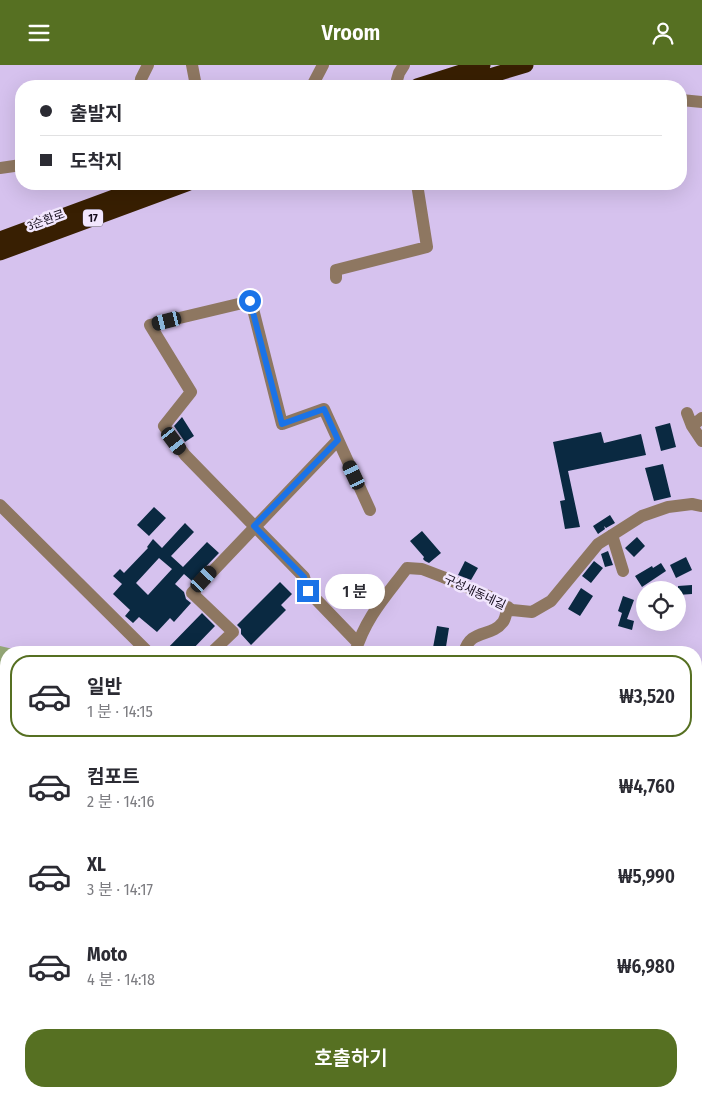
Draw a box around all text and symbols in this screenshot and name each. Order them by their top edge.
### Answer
icon: menu [25,19,53,47]
text: Vroom [322,19,380,46]
icon: person [649,19,677,47]
text: 출발지 [70,102,122,125]
text: 도착지 [70,150,122,173]
street label: 3순환로 [25,207,67,233]
road number: 17 [83,209,103,227]
route start [239,290,261,312]
car [150,310,183,332]
car [158,425,189,457]
car [340,458,367,492]
car [188,563,219,595]
street label: 구성새동네길 [442,572,508,612]
callout: 1 분 [326,573,386,609]
route end [297,580,319,602]
map controls [636,581,686,631]
button: locate [636,581,686,631]
text: 1 분 [343,582,367,601]
icon: car [27,674,72,719]
text: 일반 [87,675,122,698]
text: ₩3,520 [619,685,675,708]
text: 1 분 · 14:15 [87,702,153,721]
icon: car [27,764,72,809]
text: 컴포트 [87,765,139,788]
text: ₩4,760 [619,775,675,798]
text: 2 분 · 14:16 [87,792,154,811]
text: XL [87,853,106,876]
icon: car [27,854,72,899]
text: ₩5,990 [618,865,675,888]
text: 3 분 · 14:17 [87,880,153,899]
text: Moto [87,943,127,966]
icon: car [27,944,72,989]
text: ₩6,980 [617,955,675,978]
text: 4 분 · 14:18 [87,970,155,989]
button: 호출하기 [25,1029,677,1087]

